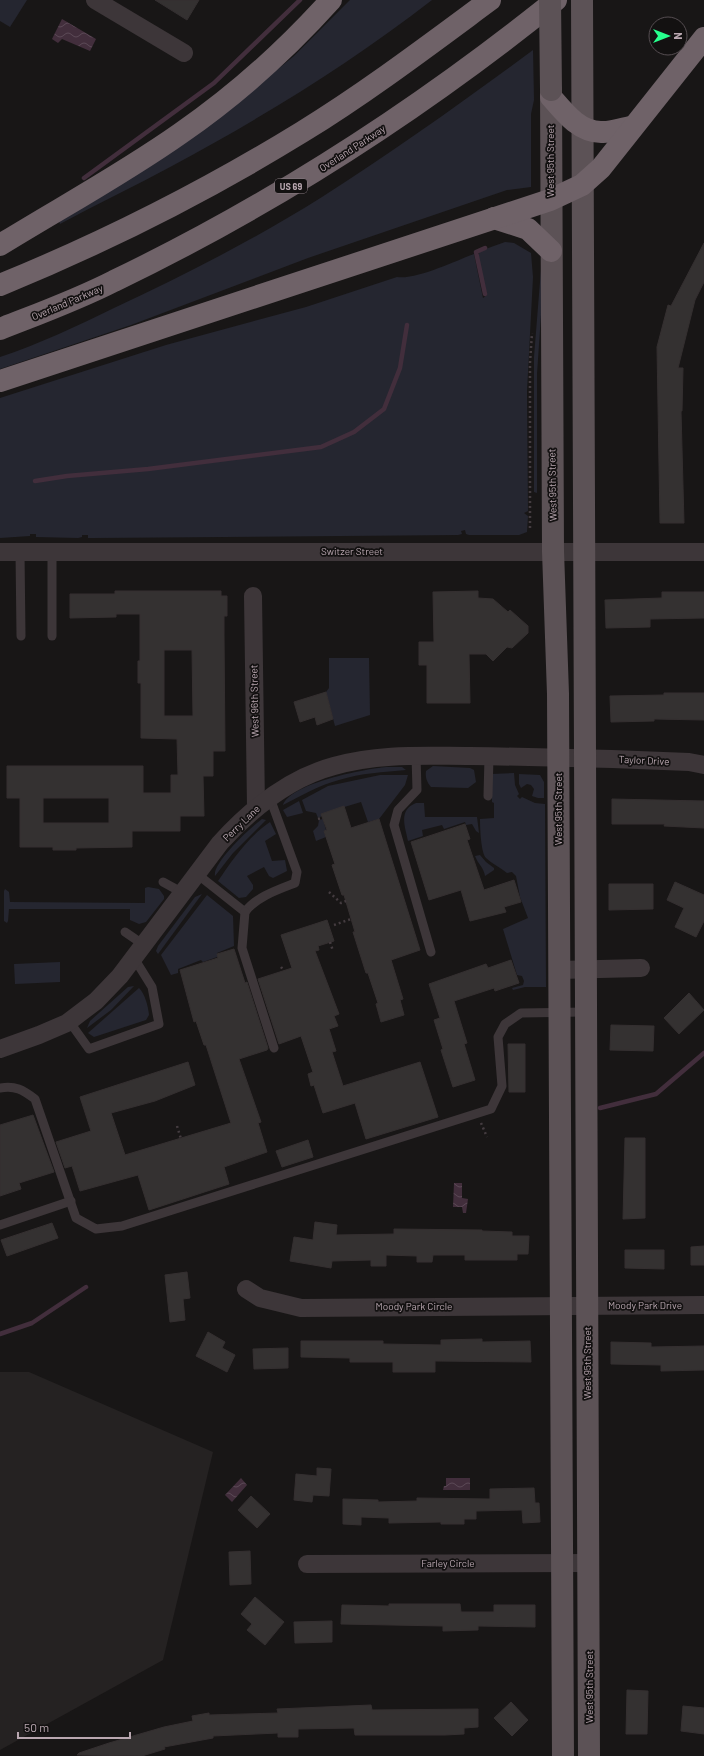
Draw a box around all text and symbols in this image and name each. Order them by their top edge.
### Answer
north arrow [648,16,688,56]
text: N [672,32,685,40]
street label: Overland Parkway [317,122,388,174]
street label: West 95th Street [544,124,556,197]
road number: US 69 [275,179,307,193]
street label: Overland Parkway [30,281,105,322]
street label: West 95th Street [545,448,559,521]
street label: Switzer Street [321,545,383,557]
street label: West 96th Street [247,664,261,737]
street label: Taylor Drive [618,753,670,767]
street label: West 95th Street [552,772,564,845]
street label: Perry Lane [220,802,262,844]
street label: Moody Park Drive [608,1299,682,1311]
street label: Moody Park Circle [376,1300,452,1312]
street label: West 95th Street [581,1326,593,1399]
street label: Farley Circle [421,1557,475,1569]
street label: West 95th Street [583,1650,595,1723]
scale bar [18,1714,130,1740]
text: 50 m [24,1720,49,1734]

